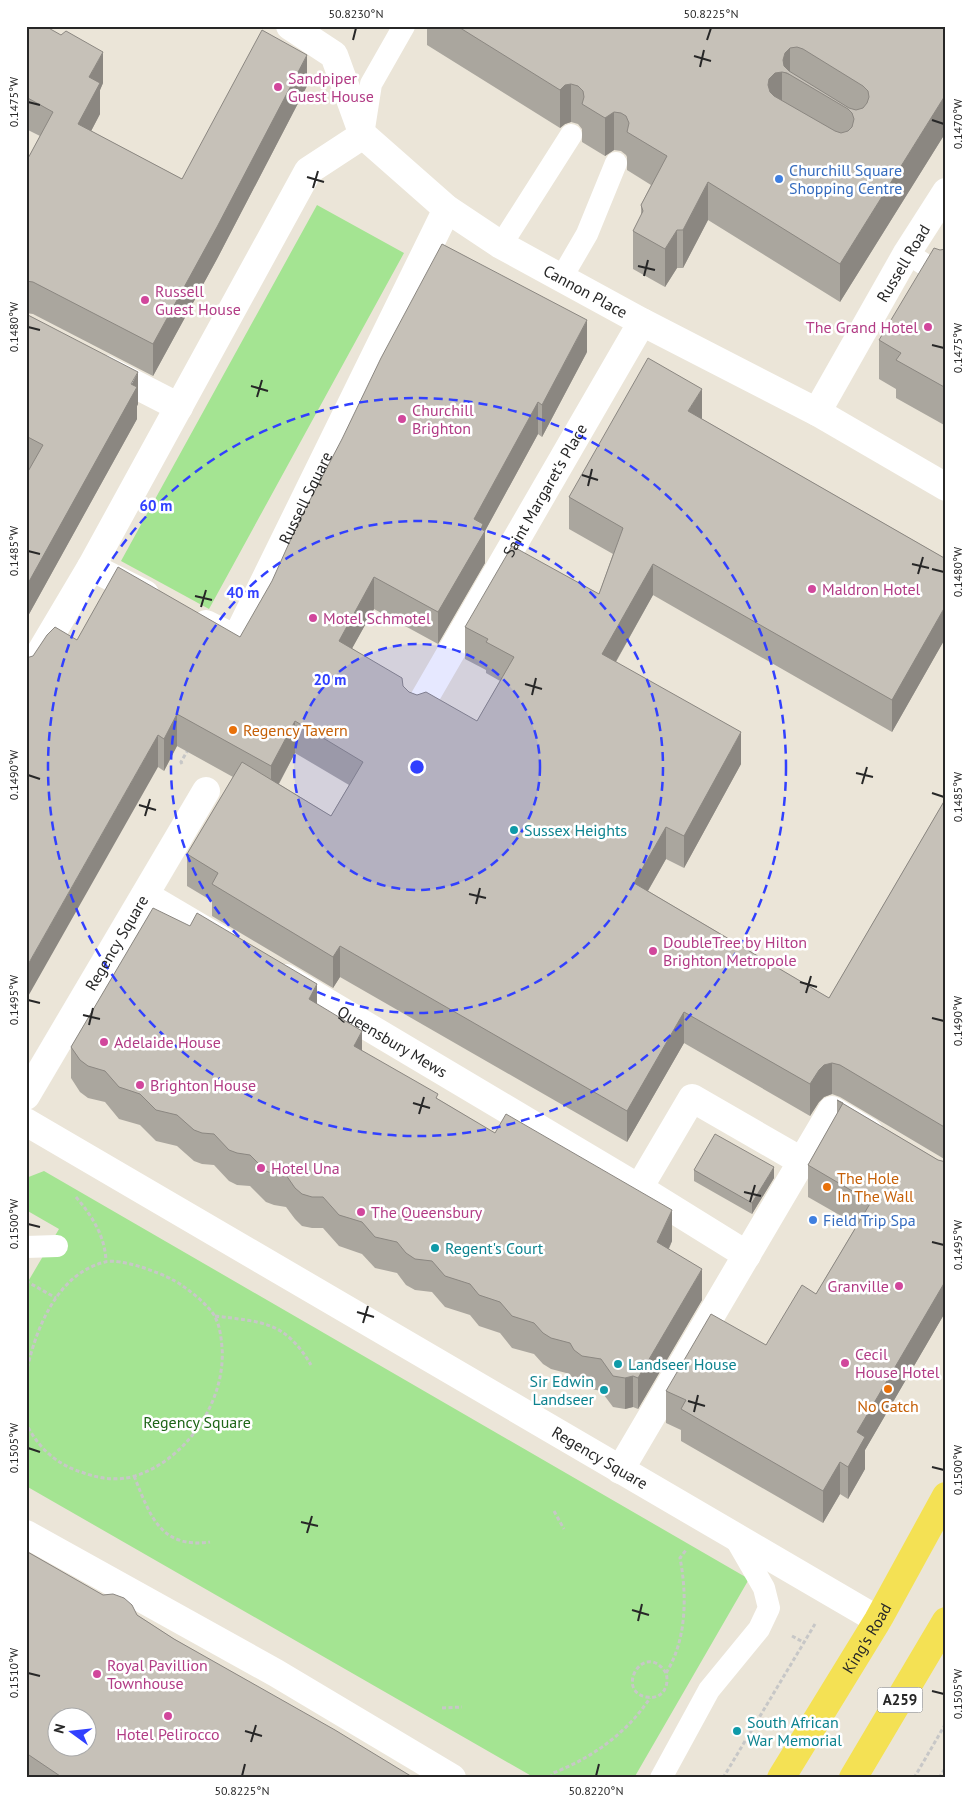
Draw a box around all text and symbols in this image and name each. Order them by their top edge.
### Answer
text: 50.8230°N [329,6,383,21]
text: 50.8225°N [684,6,738,21]
place label: Sandpiper Guest House [288,68,374,106]
text: 0.1475°W [6,77,21,127]
marker: Sandpiper Guest House [272,81,284,93]
text: 0.1470°W [950,99,965,149]
place label: Churchill Square Shopping Centre [789,160,903,198]
marker: Churchill Square Shopping Centre [773,173,785,185]
street label: Russell Road [872,221,934,305]
street label: Cannon Place [540,260,631,322]
place label: Russell Guest House [155,281,241,319]
marker: Russell Guest House [139,294,151,306]
text: 0.1480°W [6,302,21,352]
place label: The Grand Hotel [806,317,918,337]
marker: The Grand Hotel [922,321,934,333]
text: 0.1475°W [950,323,965,373]
place label: Churchill Brighton [412,400,474,438]
marker: Churchill Brighton [396,413,408,425]
street label: Saint Margaret's Place [498,420,591,561]
street label: Russell Square [274,448,336,547]
text: 60 m [140,496,172,515]
text: 0.1485°W [6,526,21,576]
text: 0.1480°W [950,547,965,597]
place label: Maldron Hotel [822,579,921,599]
text: 40 m [227,583,259,602]
marker: Maldron Hotel [806,583,818,595]
place label: Motel Schmotel [323,608,431,628]
marker: Motel Schmotel [307,612,319,624]
text: 20 m [314,670,346,689]
place label: Regency Tavern [243,720,348,740]
marker: Regency Tavern [227,724,239,736]
text: 0.1490°W [6,750,21,800]
centre of rings [408,758,426,776]
text: 0.1485°W [950,772,965,822]
place label: Sussex Heights [524,820,627,840]
marker: Sussex Heights [508,824,520,836]
street label: Regency Square [80,891,152,994]
place label: DoubleTree by Hilton Brighton Metropole [663,932,807,970]
marker: DoubleTree by Hilton Brighton Metropole [647,945,659,957]
text: 0.1495°W [6,975,21,1025]
text: 0.1490°W [950,996,965,1046]
street label: Queensbury Mews [334,1001,451,1082]
place label: Adelaide House [114,1032,221,1052]
marker: Adelaide House [98,1036,110,1048]
place label: Brighton House [150,1075,256,1095]
marker: Brighton House [134,1079,146,1091]
place label: Hotel Una [271,1158,340,1178]
marker: Hotel Una [255,1162,267,1174]
place label: The Hole In The Wall [837,1168,914,1206]
marker: The Hole In The Wall [821,1181,833,1193]
text: 0.1500°W [6,1199,21,1249]
place label: The Queensbury [371,1202,483,1222]
marker: The Queensbury [355,1206,367,1218]
place label: Field Trip Spa [823,1210,916,1230]
marker: Field Trip Spa [807,1214,819,1226]
text: 0.1495°W [950,1220,965,1270]
place label: Regent's Court [445,1238,544,1258]
marker: Regent's Court [429,1242,441,1254]
place label: Granville [828,1276,889,1296]
marker: Granville [893,1280,905,1292]
place label: Cecil House Hotel [855,1344,940,1382]
place label: Landseer House [628,1354,737,1374]
marker: Cecil House Hotel [839,1357,851,1369]
marker: Landseer House [612,1358,624,1370]
place label: Sir Edwin Landseer [530,1371,595,1409]
marker: No Catch [882,1383,894,1395]
marker: Sir Edwin Landseer [598,1384,610,1396]
place label: No Catch [857,1396,919,1416]
park label: Regency Square [143,1412,251,1432]
street label: Regency Square [549,1422,652,1493]
text: 0.1505°W [6,1423,21,1473]
text: 0.1500°W [950,1445,965,1495]
street label: King's Road [838,1599,895,1677]
text: 0.1510°W [6,1648,21,1698]
place label: Royal Pavillion Townhouse [107,1655,208,1693]
marker: Royal Pavillion Townhouse [91,1668,103,1680]
text: 0.1505°W [950,1669,965,1719]
road number: A259 [878,1688,922,1712]
north arrow [48,1706,98,1756]
marker: Hotel Pelirocco [162,1710,174,1722]
place label: South African War Memorial [747,1712,842,1750]
text: N [50,1722,69,1735]
place label: Hotel Pelirocco [116,1724,220,1744]
marker: South African War Memorial [731,1725,743,1737]
text: 50.8225°N [215,1783,269,1798]
text: 50.8220°N [569,1783,623,1798]

